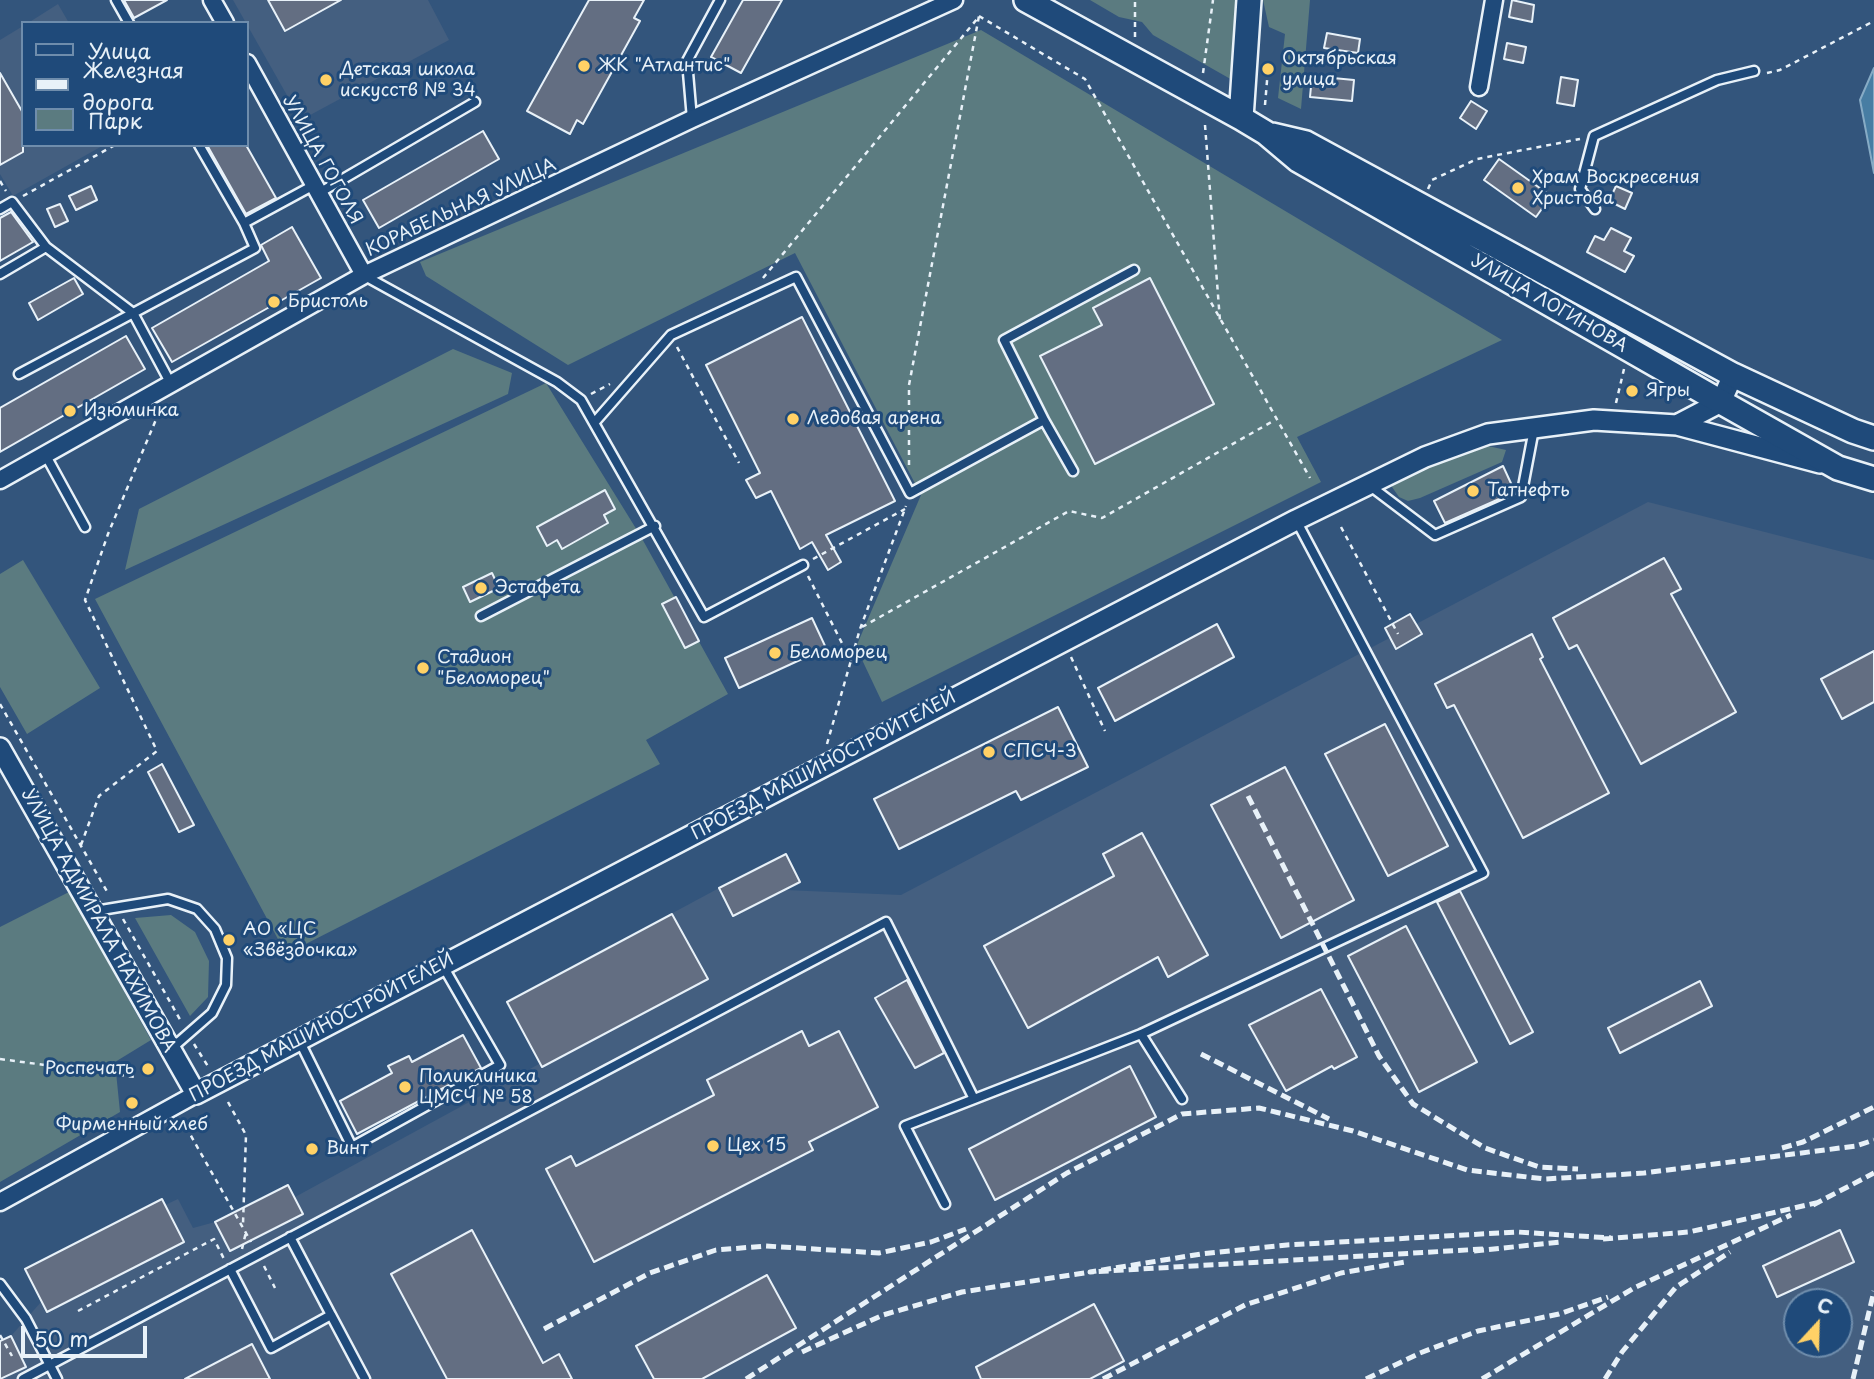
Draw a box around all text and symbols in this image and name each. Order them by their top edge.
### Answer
legend [21,21,248,147]
text: Улица [88,34,151,66]
place label: Октябрьская улица [1282,48,1397,90]
text: Железная дорога [83,53,184,117]
place label: ЖК "Атлантис" [598,55,730,77]
marker: ЖК "Атлантис" [576,58,592,74]
place label: Детская школа искусств № 34 [340,59,476,102]
marker: Октябрьская улица [1260,61,1276,77]
marker: Детская школа искусств № 34 [318,72,334,88]
street label: УЛИЦА ГОГОЛЯ [278,92,366,228]
text: Парк [88,104,142,136]
street label: КОРАБЕЛЬНАЯ УЛИЦА [362,154,560,262]
place label: Храм Воскресения Христова [1532,167,1700,210]
marker: Храм Воскресения Христова [1510,180,1526,196]
street label: УЛИЦА ЛОГИНОВА [1467,250,1631,358]
place label: Бристоль [288,291,368,313]
marker: Бристоль [266,294,282,310]
place label: Ягры [1646,380,1690,402]
marker: Ягры [1624,383,1640,399]
place label: Изюминка [84,400,179,422]
marker: Изюминка [62,403,78,419]
place label: Ледовая арена [807,408,941,430]
marker: Ледовая арена [785,411,801,427]
place label: Татнефть [1487,480,1570,502]
marker: Татнефть [1465,483,1481,499]
place label: Эстафета [495,577,581,599]
marker: Эстафета [473,580,489,596]
place label: Беломорец [789,642,887,664]
marker: Беломорец [767,645,783,661]
place label: Стадион "Беломорец" [437,647,550,690]
marker: Стадион "Беломорец" [415,660,431,676]
street label: ПРОЕЗД МАШИНОСТРОИТЕЛЕЙ [688,687,960,845]
place label: СПСЧ-3 [1003,741,1077,763]
marker: СПСЧ-3 [981,744,997,760]
street label: УЛИЦА АДМИРАЛА НАХИМОВА [16,785,180,1057]
place label: АО «ЦС «Звёздочка» [243,919,357,962]
marker: АО «ЦС «Звёздочка» [221,932,237,948]
street label: ПРОЕЗД МАШИНОСТРОИТЕЛЕЙ [186,949,458,1107]
place label: Роспечать [45,1058,134,1080]
marker: Роспечать [140,1061,156,1077]
place label: Поликлиника ЦМСЧ № 58 [419,1066,537,1108]
marker: Поликлиника ЦМСЧ № 58 [397,1079,413,1095]
marker: Фирменный хлеб [124,1095,140,1111]
place label: Фирменный хлеб [56,1114,208,1136]
place label: Цех 15 [727,1135,786,1157]
place label: Винт [326,1138,369,1160]
marker: Цех 15 [705,1138,721,1154]
marker: Винт [304,1141,320,1157]
north arrow [1783,1288,1853,1358]
text: С [1813,1290,1837,1321]
scale bar [24,1312,150,1356]
text: 50 m [34,1322,88,1354]

